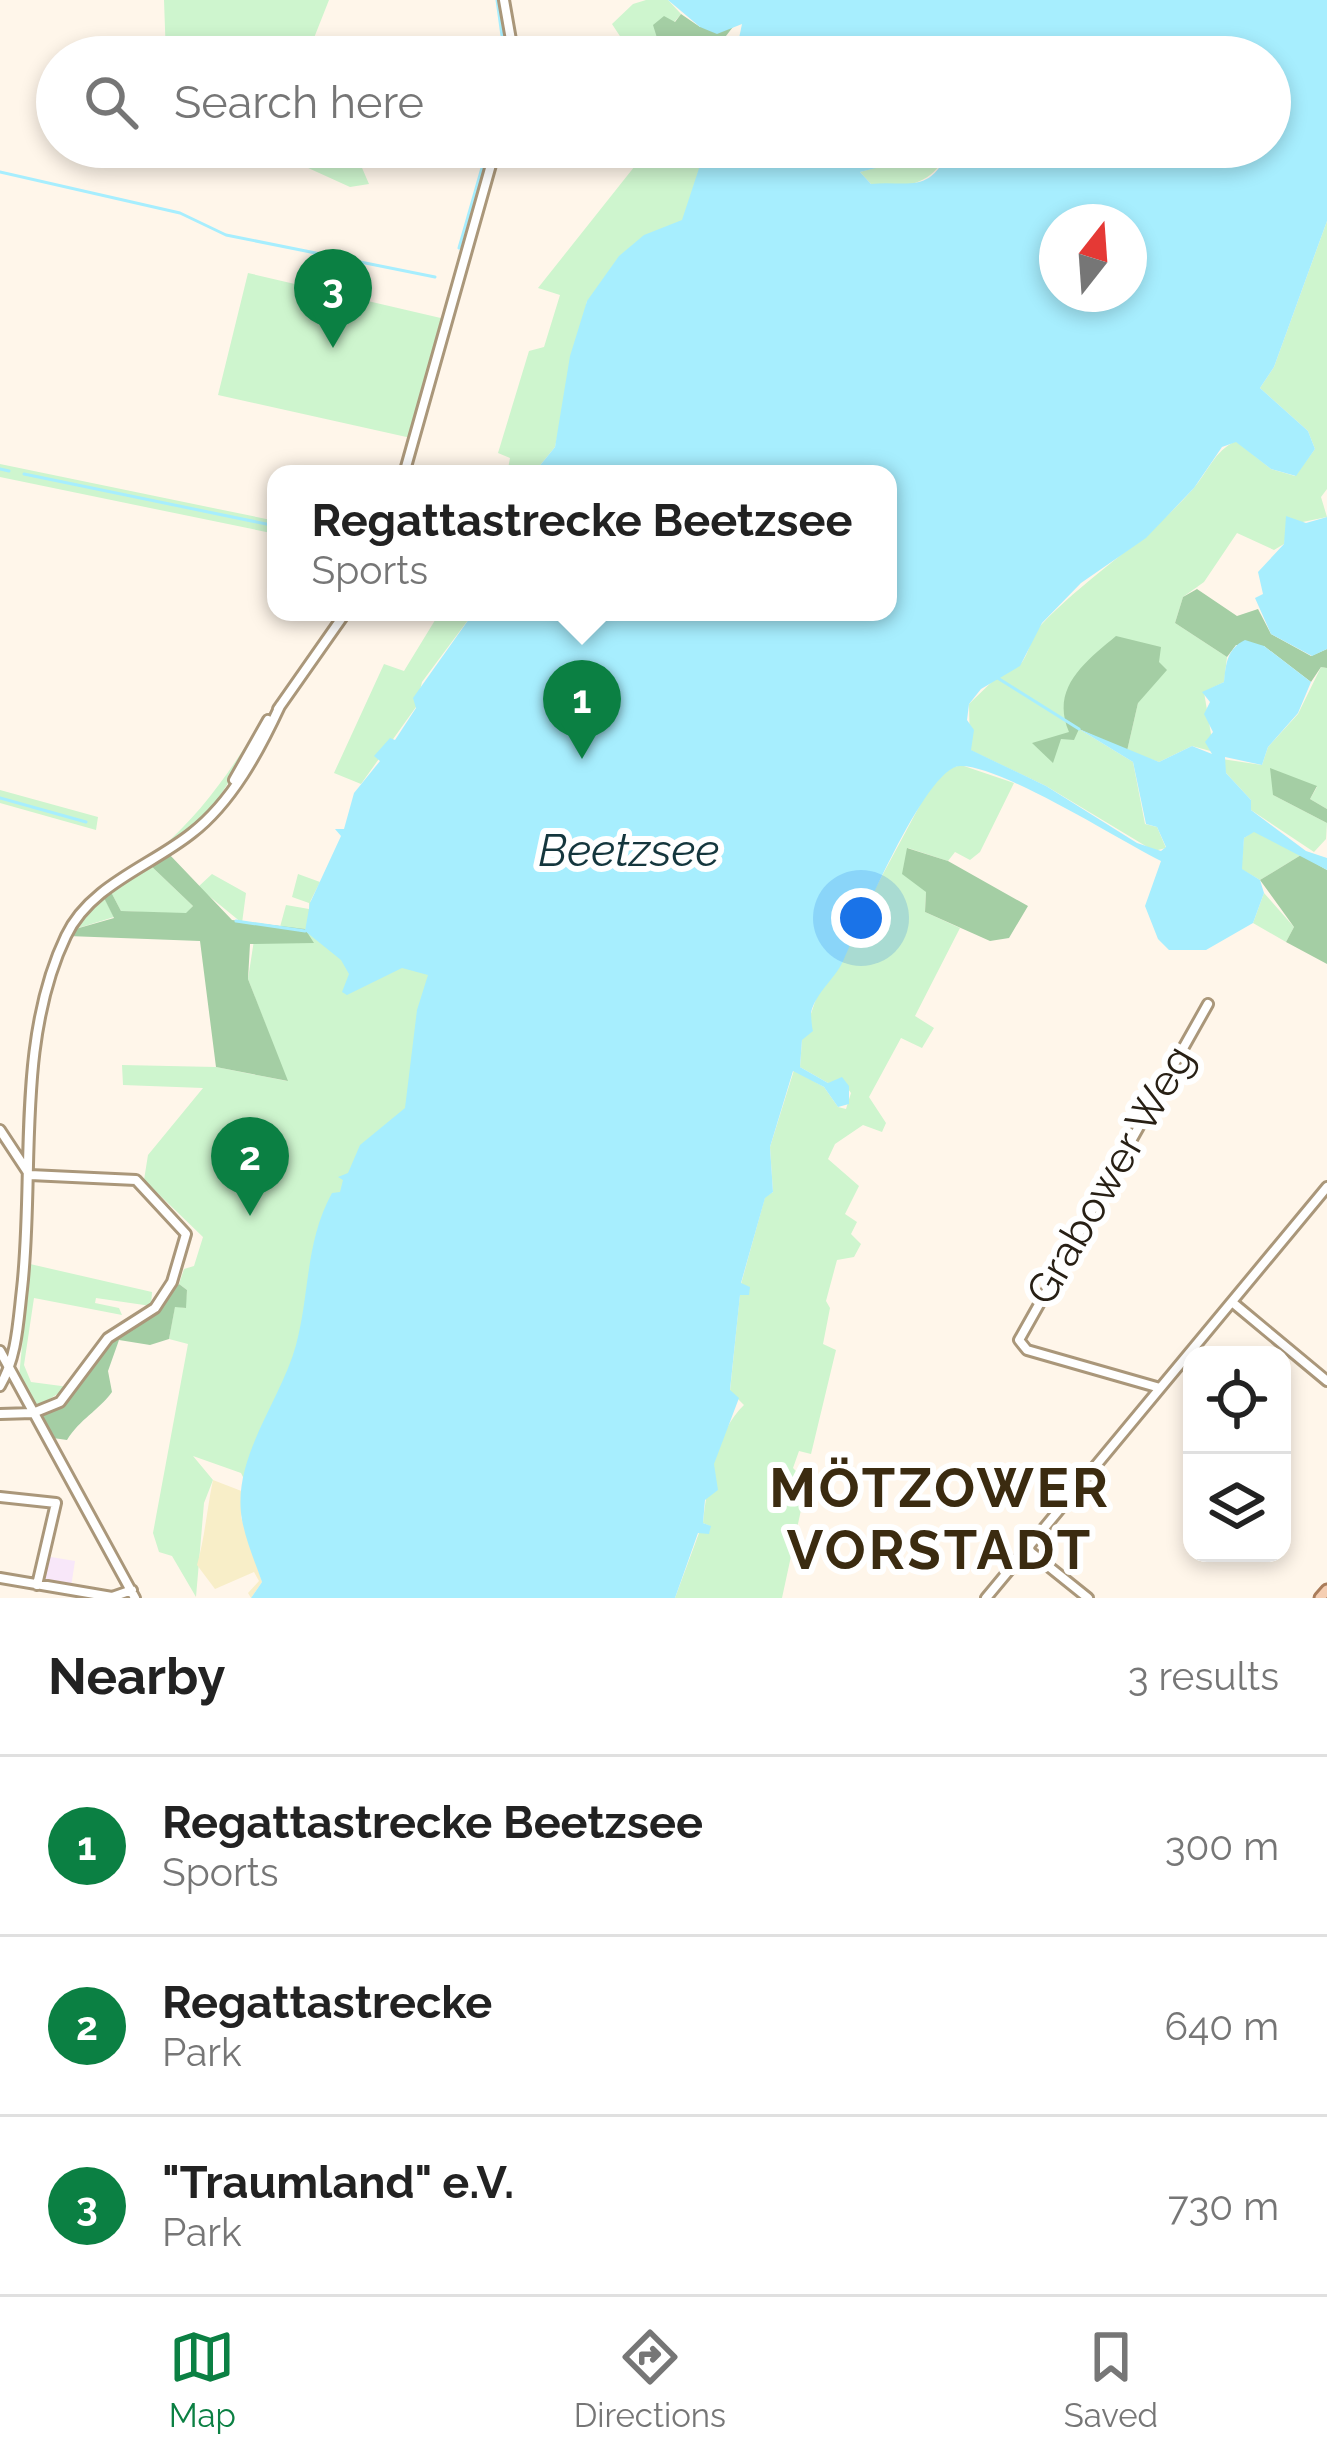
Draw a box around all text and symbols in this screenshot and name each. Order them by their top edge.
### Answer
search box [36,36,1291,168]
icon: search [78,69,144,135]
text: Search here [174,76,424,129]
north arrow [1039,204,1147,312]
pin: 3 [294,249,372,348]
popup [267,465,897,621]
text: Regattastrecke Beetzsee [312,494,852,547]
text: Sports [312,547,428,593]
pin: 1 [543,660,621,759]
water label: Beetzsee [538,824,720,877]
your location [831,888,891,948]
street label: Grabower Weg [1016,1037,1204,1313]
pin: 2 [211,1117,289,1216]
map controls [1183,1346,1291,1562]
button: locate [1183,1346,1291,1454]
button: layers [1183,1454,1291,1562]
district label: MÖTZOWER VORSTADT [769,1456,1111,1582]
text: Nearby [48,1646,225,1706]
text: 3 results [1128,1653,1279,1699]
text: Regattastrecke Beetzsee [162,1796,703,1849]
text: 1 [77,1823,97,1869]
text: 300 m [1165,1823,1279,1869]
text: Sports [162,1849,279,1895]
text: Regattastrecke [162,1976,492,2029]
text: 2 [76,2003,98,2049]
text: 640 m [1165,2003,1279,2049]
text: Park [162,2029,242,2075]
text: "Traumland" e.V. [162,2156,514,2209]
text: 3 [76,2183,98,2229]
text: 730 m [1168,2183,1279,2229]
text: Park [162,2209,242,2255]
tab: Map [169,2324,236,2435]
tab: Directions [574,2324,726,2435]
tab: Saved [1064,2324,1158,2435]

